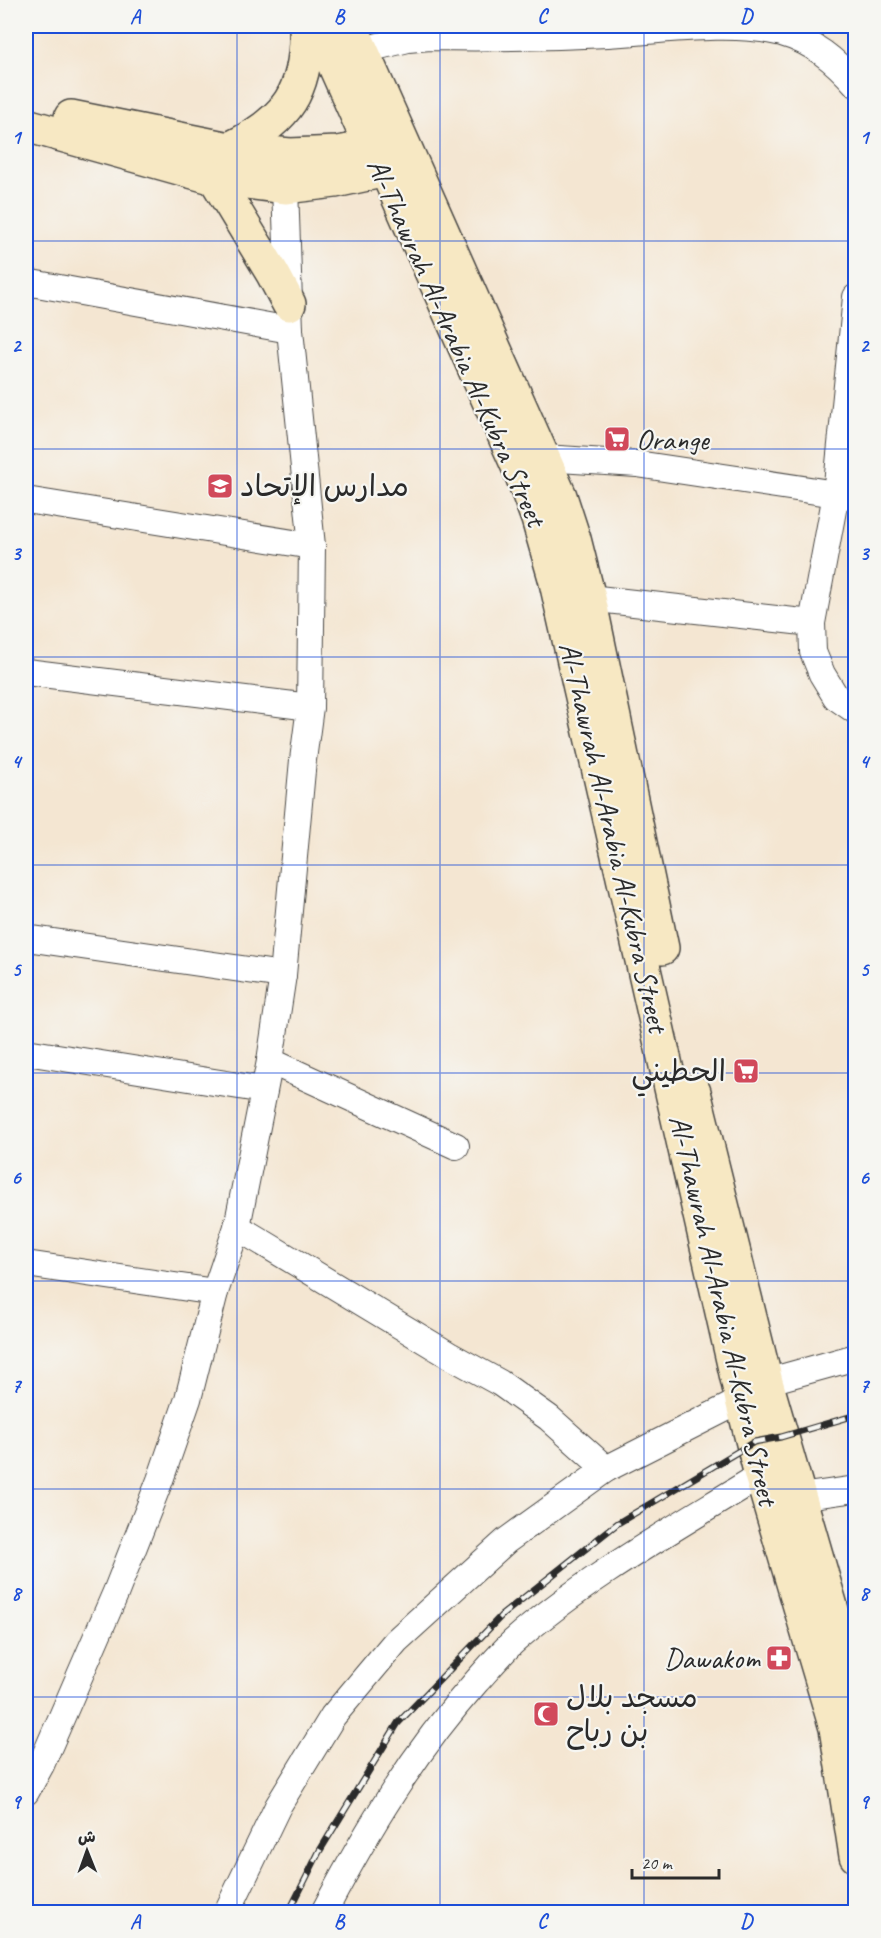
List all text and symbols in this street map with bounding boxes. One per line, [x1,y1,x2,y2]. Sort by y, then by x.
text: A [130,4,142,29]
text: B [334,4,346,29]
text: C [537,4,549,29]
text: D [740,4,754,29]
text: 1 [12,125,23,150]
text: 1 [860,125,871,150]
street label: Al-Thawrah Al-Arabia Al-Kubra Street [358,152,557,535]
text: 2 [12,333,23,358]
text: 2 [860,333,871,358]
place label: Orange [636,420,711,458]
supermarket icon: Orange [602,424,632,454]
place label: مدارس الإتحاد [240,467,409,505]
school or university icon: مدارس الإتحاد [205,471,235,501]
text: 3 [12,541,23,566]
text: 3 [860,541,871,566]
street label: Al-Thawrah Al-Arabia Al-Kubra Street [551,638,678,1039]
text: 4 [12,749,24,774]
text: 4 [860,749,872,774]
text: 5 [12,957,23,982]
text: 5 [860,957,871,982]
place label: الحطيني [631,1052,726,1097]
supermarket icon: الحطيني [731,1056,761,1086]
street label: Al-Thawrah Al-Arabia Al-Kubra Street [661,1111,788,1512]
text: 6 [11,1165,22,1190]
text: 6 [859,1165,870,1190]
text: 7 [12,1373,23,1398]
text: 7 [860,1373,871,1398]
text: 8 [12,1581,24,1606]
text: 8 [860,1581,872,1606]
place label: Dawakom [664,1639,761,1677]
pharmacy icon: Dawakom [764,1643,794,1673]
place label: مسجد بلال بن رباح [566,1678,698,1750]
mosque icon: مسجد بلال بن رباح [531,1699,561,1729]
text: 9 [12,1789,23,1814]
text: 9 [860,1789,871,1814]
north arrow [57,1821,117,1881]
text: ش [78,1827,96,1847]
scale bar [632,1842,719,1880]
text: 20 m [641,1852,674,1874]
text: A [130,1909,142,1934]
text: B [334,1909,346,1934]
text: C [537,1909,549,1934]
text: D [740,1909,754,1934]

